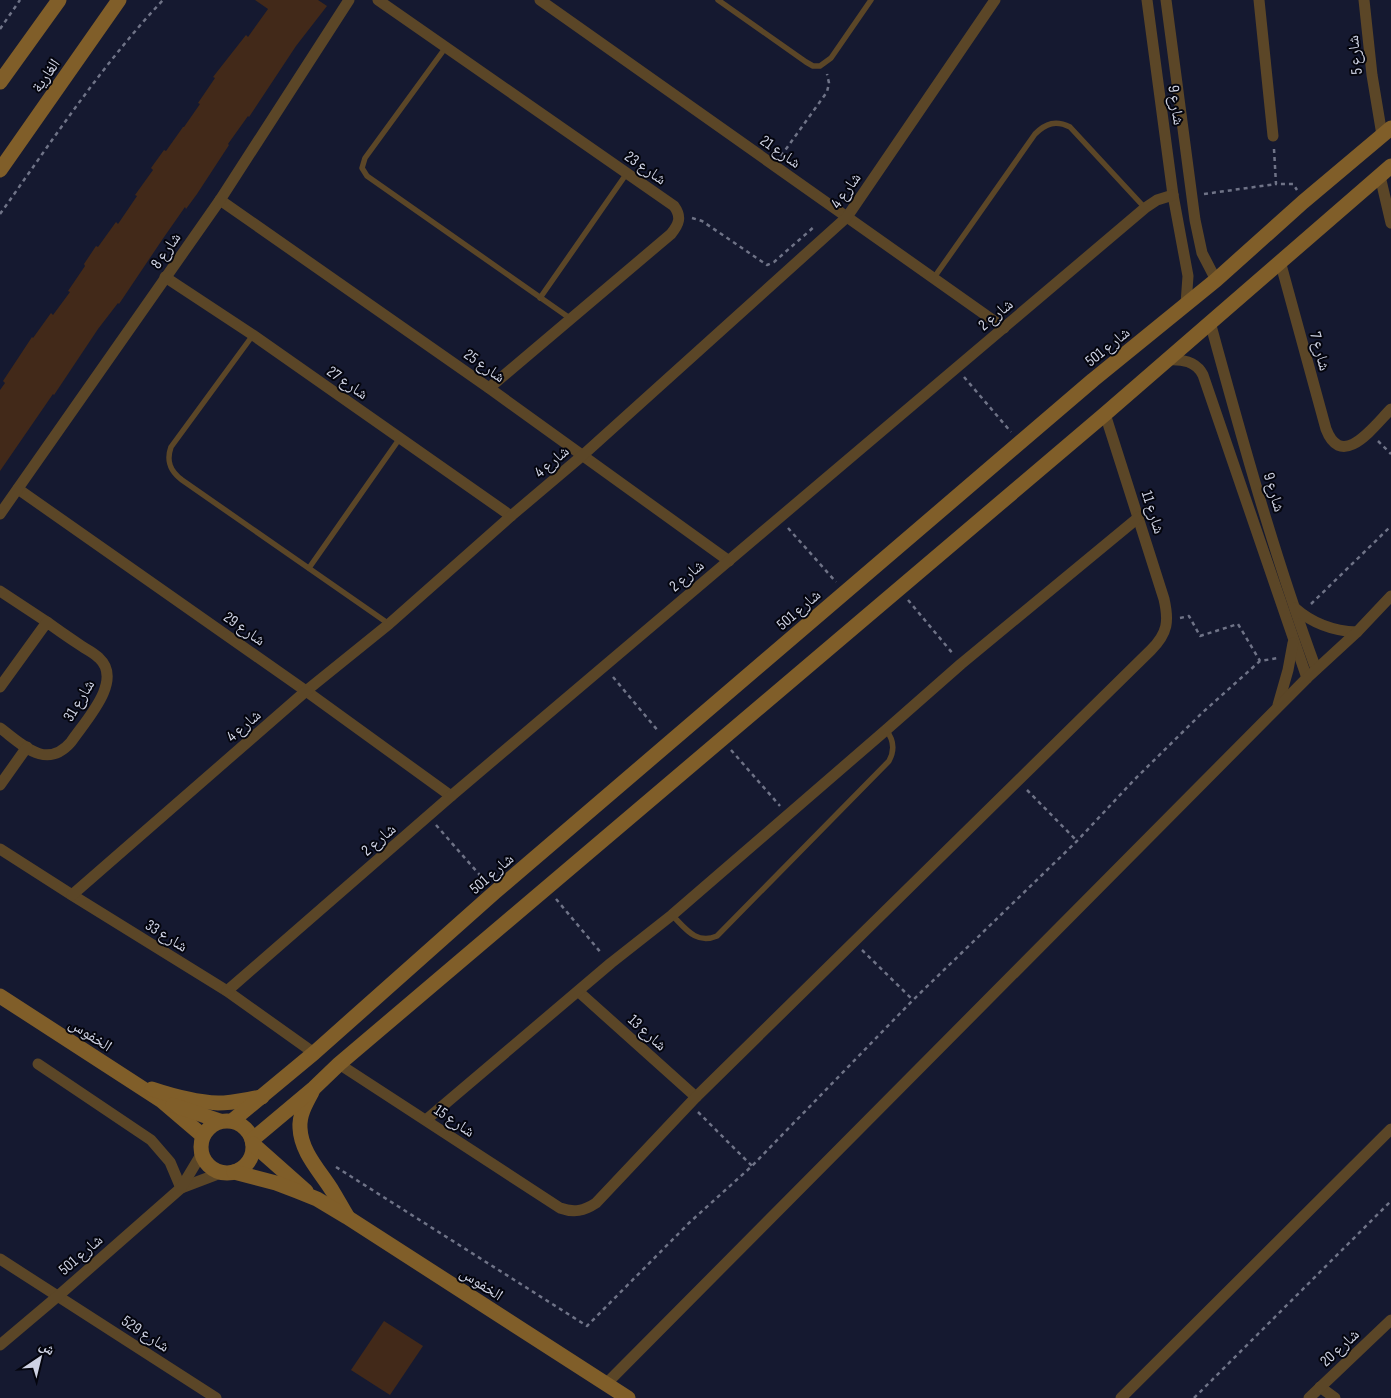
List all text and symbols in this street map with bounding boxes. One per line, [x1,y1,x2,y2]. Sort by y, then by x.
street label: شارع 5 [1344,34,1367,75]
street label: الغارية [28,55,65,96]
street label: شارع 9 [1163,84,1188,126]
street label: شارع 21 [756,131,804,173]
street label: شارع 23 [621,147,670,189]
street label: شارع 4 [827,169,866,213]
street label: شارع 8 [147,229,185,273]
street label: شارع 2 [975,295,1017,335]
street label: شارع 501 [1082,323,1134,371]
street label: شارع 7 [1305,330,1334,373]
street label: شارع 25 [460,345,508,387]
street label: شارع 27 [323,362,371,404]
street label: شارع 4 [531,442,573,482]
street label: شارع 9 [1259,471,1289,514]
street label: شارع 11 [1137,489,1168,536]
street label: شارع 2 [666,556,708,596]
street label: شارع 501 [773,586,825,634]
street label: شارع 29 [220,608,269,650]
street label: شارع 31 [59,676,99,725]
street label: شارع 4 [223,706,265,746]
street label: شارع 2 [358,820,400,860]
street label: شارع 501 [466,850,518,898]
street label: شارع 33 [141,916,191,957]
street label: شارع 13 [624,1011,670,1055]
street label: الخفوس [65,1014,115,1056]
street label: شارع 15 [430,1101,478,1142]
street label: شارع 501 [55,1231,107,1279]
street label: الخفوس [456,1263,506,1305]
street label: شارع 529 [118,1312,173,1357]
street label: شارع 20 [1316,1325,1364,1371]
north arrow [15,1333,65,1383]
text: ش [36,1337,58,1359]

